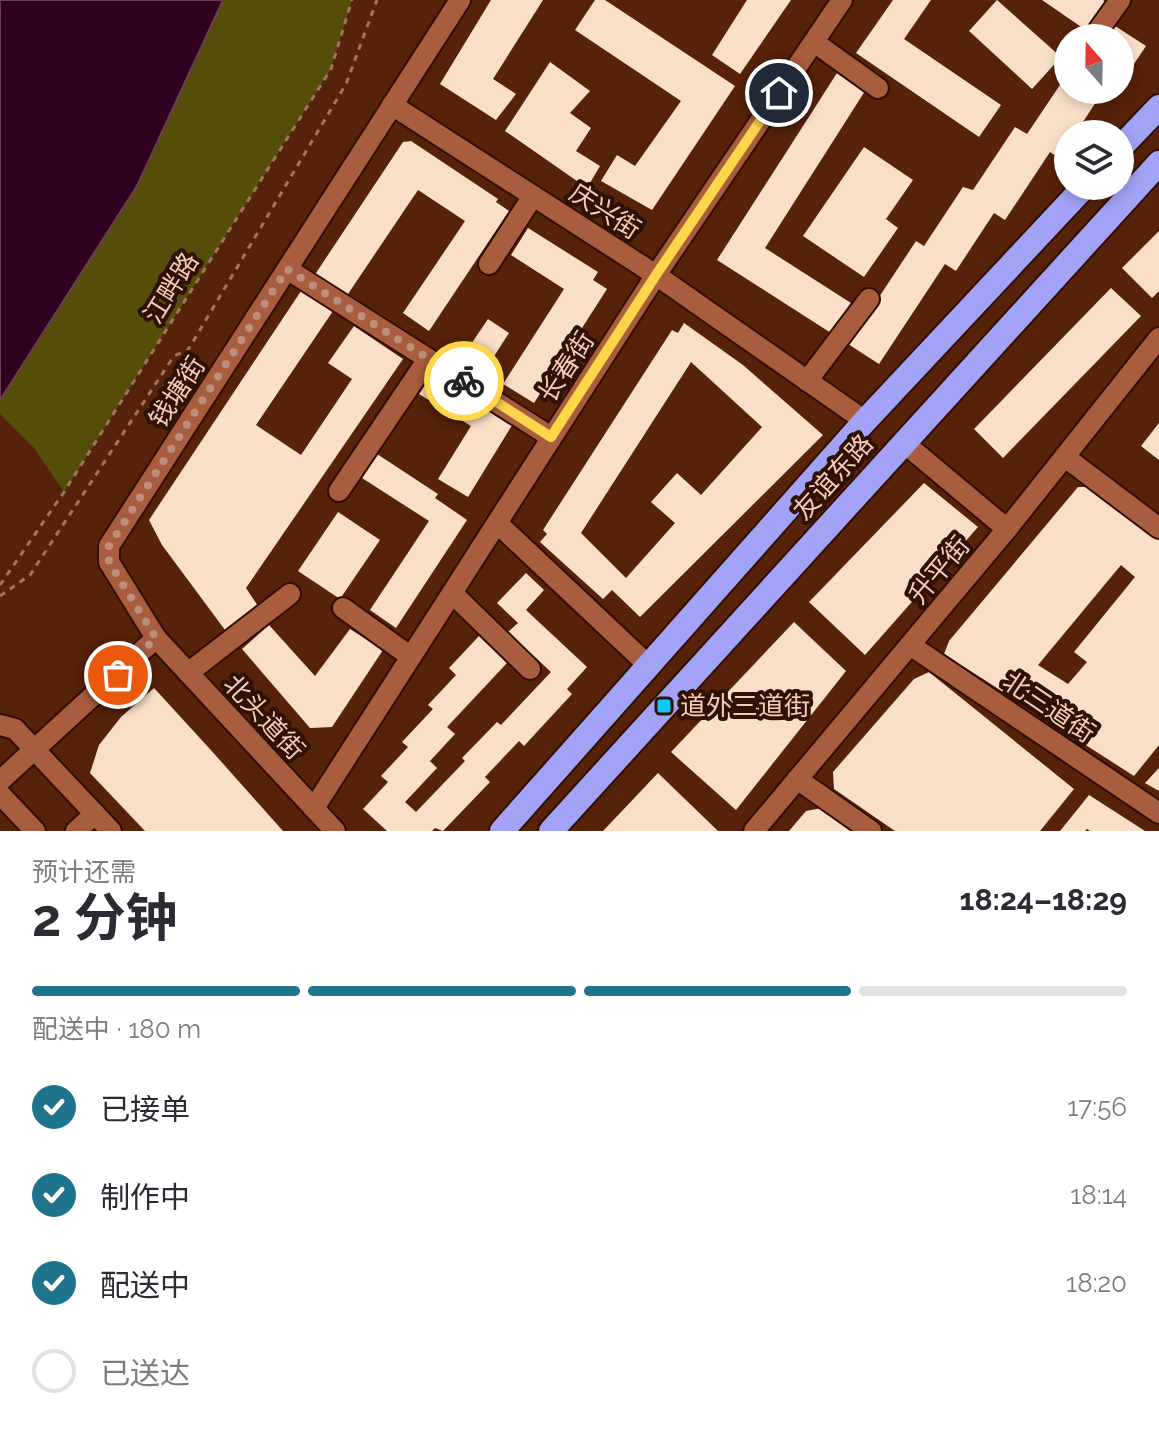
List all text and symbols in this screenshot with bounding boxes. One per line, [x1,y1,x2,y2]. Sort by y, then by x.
north arrow [1054,24,1134,104]
map controls [1054,24,1134,200]
pin [745,59,813,127]
icon: home [757,71,801,115]
button: layers [1054,120,1134,200]
street label: 庆兴街 [564,177,646,245]
street label: 江畔路 [138,247,204,329]
street label: 长春街 [532,326,600,408]
courier [424,341,504,421]
street label: 钱塘街 [143,351,211,433]
icon: bike [442,359,486,403]
street label: 友谊东路 [787,428,879,526]
street label: 升平街 [902,530,976,610]
pin [84,641,152,709]
icon: bag [96,653,140,697]
street label: 北三道街 [997,665,1101,749]
street label: 北头道街 [218,669,310,765]
place label: 道外三道街 [680,691,810,721]
marker: 道外三道街 [655,697,673,715]
text: 预计还需 [32,857,136,887]
text: 18:24–18:29 [960,882,1127,917]
text: 2 分钟 [32,887,178,948]
text: 配送中 · 180 m [32,1014,201,1044]
icon: check [32,1085,76,1129]
text: 已接单 [100,1092,190,1127]
text: 17:56 [1067,1092,1127,1122]
icon: check [32,1173,76,1217]
text: 制作中 [100,1180,190,1215]
text: 18:14 [1070,1180,1127,1210]
icon: check [32,1261,76,1305]
text: 配送中 [100,1268,190,1303]
text: 18:20 [1066,1268,1127,1298]
text: 已送达 [100,1356,190,1391]

